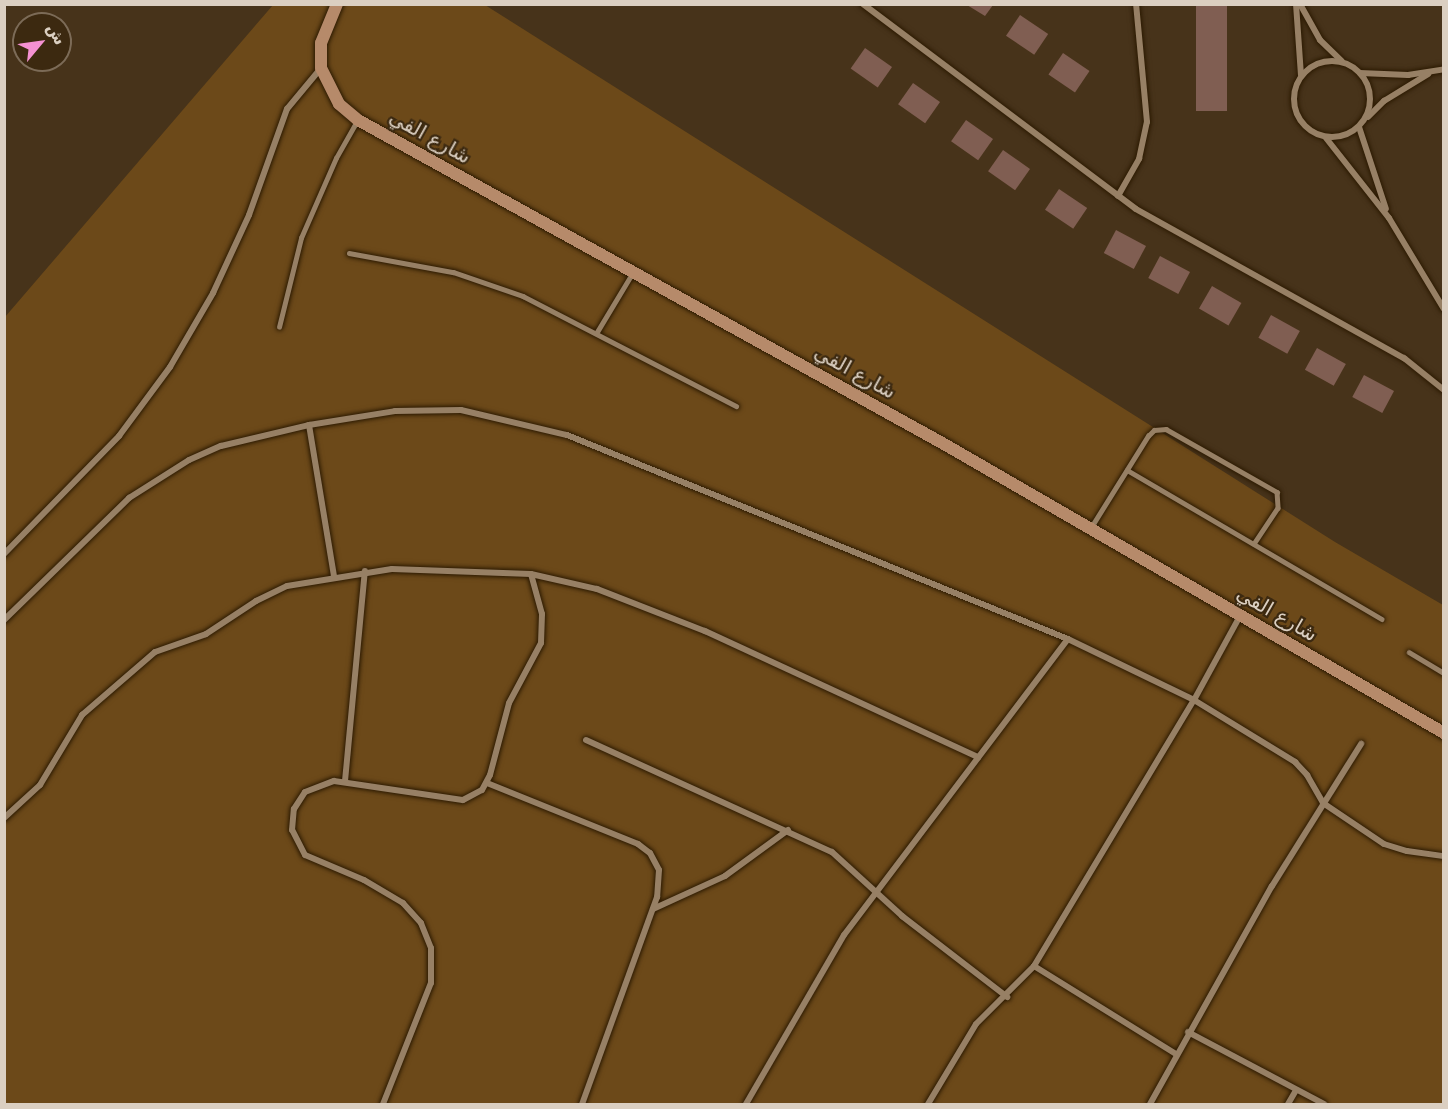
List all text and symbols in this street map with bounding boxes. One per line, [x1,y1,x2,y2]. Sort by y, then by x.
north arrow [12,12,72,72]
text: ش [43,20,70,48]
street label: شارع الفي [385,105,475,169]
street label: شارع الفي [810,340,900,404]
street label: شارع الفي [1232,581,1322,647]

